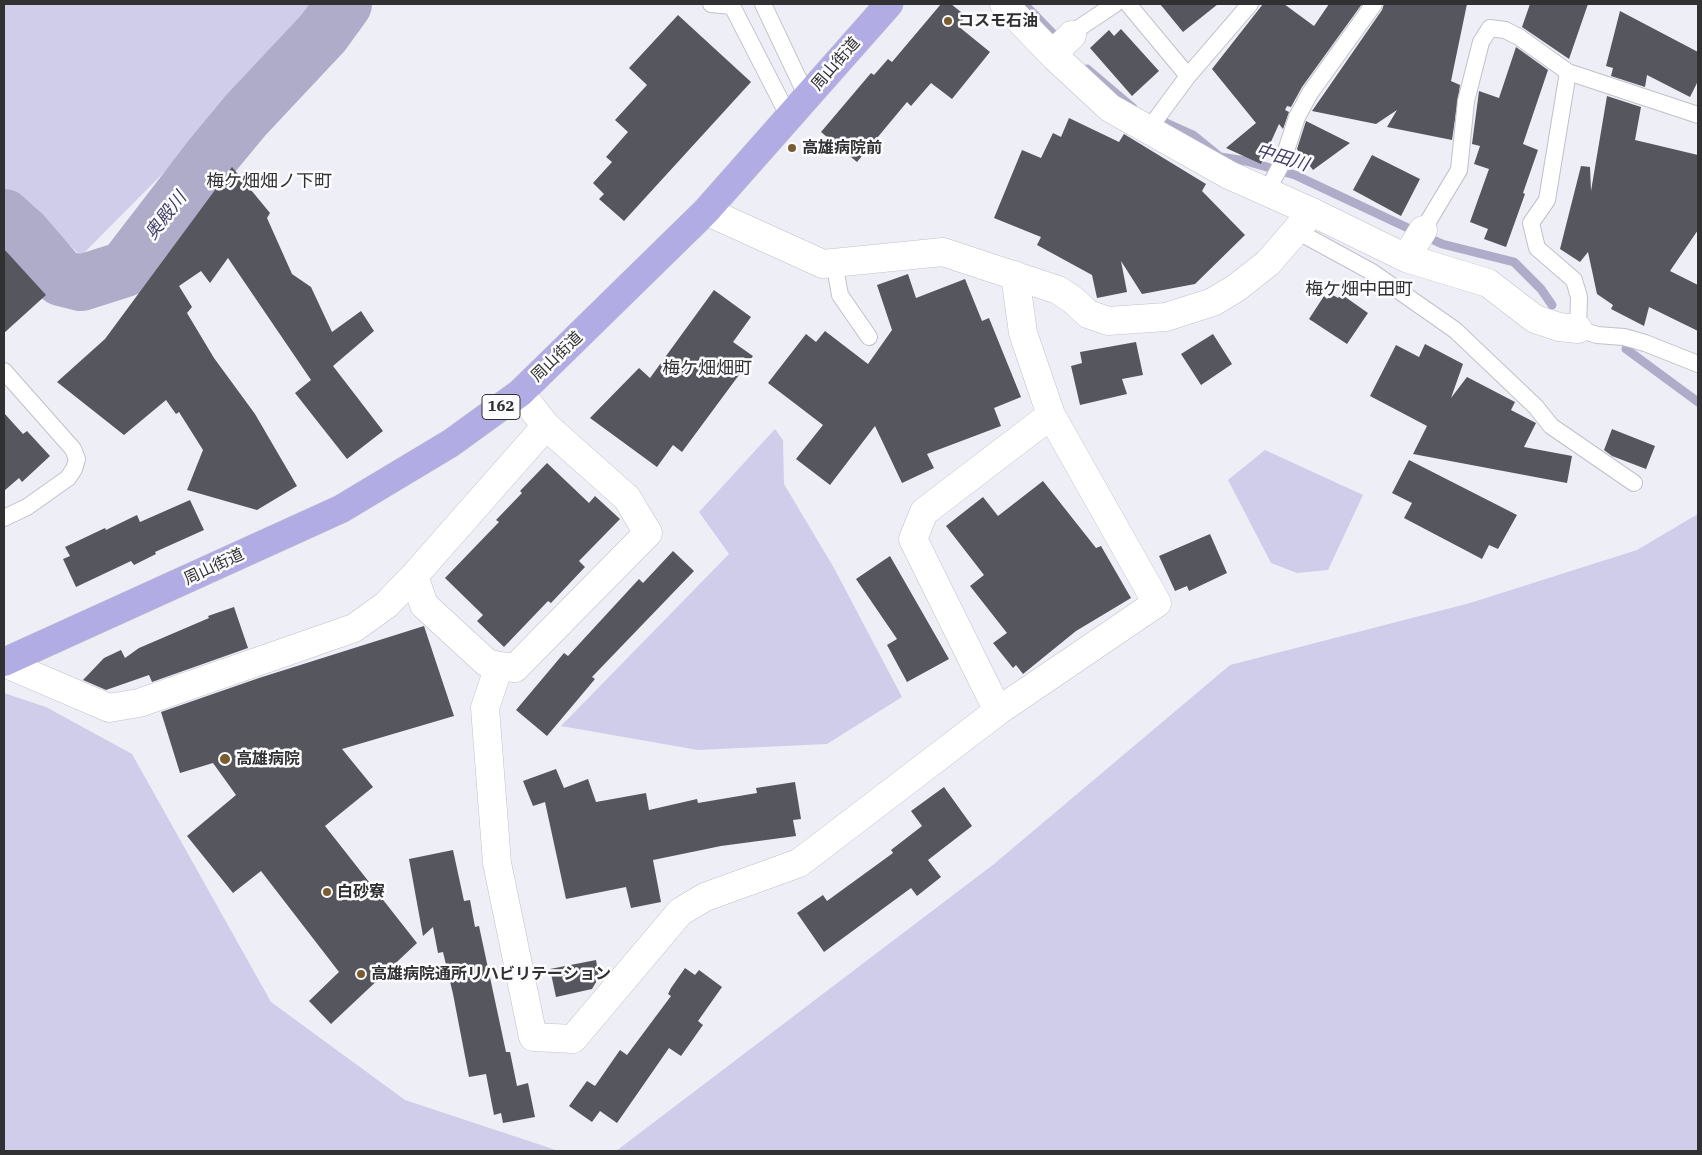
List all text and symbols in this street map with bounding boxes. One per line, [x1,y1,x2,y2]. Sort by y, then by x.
place label: コスモ石油 [958,11,1038,31]
marker: コスモ石油 [942,15,954,27]
street label: 周山街道 [808,34,864,94]
place label: 高雄病院前 [802,138,882,158]
water label: 中田川 [1253,140,1311,176]
marker: 高雄病院前 [786,142,798,154]
district label: 梅ケ畑畑ノ下町 [206,171,332,193]
water label: 奥殿川 [141,188,191,244]
district label: 梅ケ畑中田町 [1305,279,1413,301]
street label: 周山街道 [527,328,587,386]
district label: 梅ケ畑畑町 [662,358,752,380]
road number: 162 [482,394,520,420]
street label: 周山街道 [181,545,247,589]
place label: 高雄病院 [236,749,300,769]
marker: 高雄病院 [218,752,232,766]
place label: 白砂寮 [337,882,385,902]
marker: 白砂寮 [321,886,333,898]
place label: 高雄病院通所リハビリテーション [371,964,611,984]
marker: 高雄病院通所リハビリテーション [355,968,367,980]

